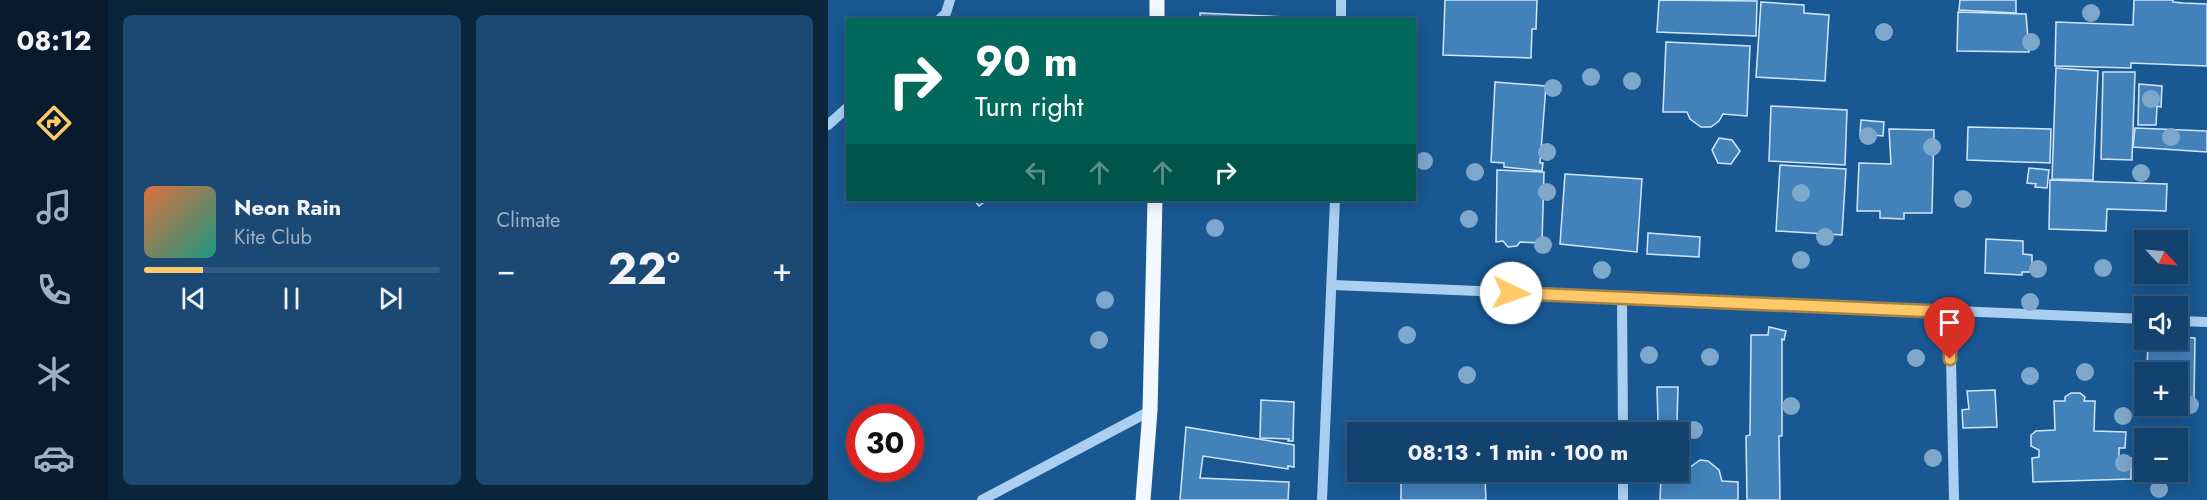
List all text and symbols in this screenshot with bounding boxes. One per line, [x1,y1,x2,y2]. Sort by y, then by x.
text: 08:12 [17,21,91,60]
text: 90 m [975,31,1078,92]
icon: right [876,42,954,120]
text: Turn right [975,87,1083,126]
icon: directions [33,102,75,144]
icon: left [1020,156,1053,189]
icon: ahead [1083,156,1116,189]
icon: ahead [1146,156,1179,189]
icon: right [1209,156,1242,189]
icon: music [33,186,75,228]
text: Neon Rain [234,191,341,223]
text: Climate [497,206,560,235]
text: Kite Club [234,223,312,252]
north arrow [2134,230,2188,284]
map controls [2134,230,2188,482]
text: 22° [608,236,680,301]
text: − [497,246,516,293]
text: + [772,246,792,293]
position arrow [1479,261,1543,325]
icon: phone [33,269,75,311]
icon: previous [177,282,210,315]
icon: pause [275,282,308,315]
icon: next [374,282,407,315]
button: sound [2134,296,2188,350]
pin [1924,297,1975,359]
icon: arrive [1933,306,1966,339]
icon: climate [33,353,75,395]
button: + [2134,362,2188,416]
speed limit sign: 30 [846,404,924,482]
button: − [2134,428,2188,482]
text: 08:13 · 1 min · 100 m [1408,436,1628,468]
icon: car [33,437,75,479]

